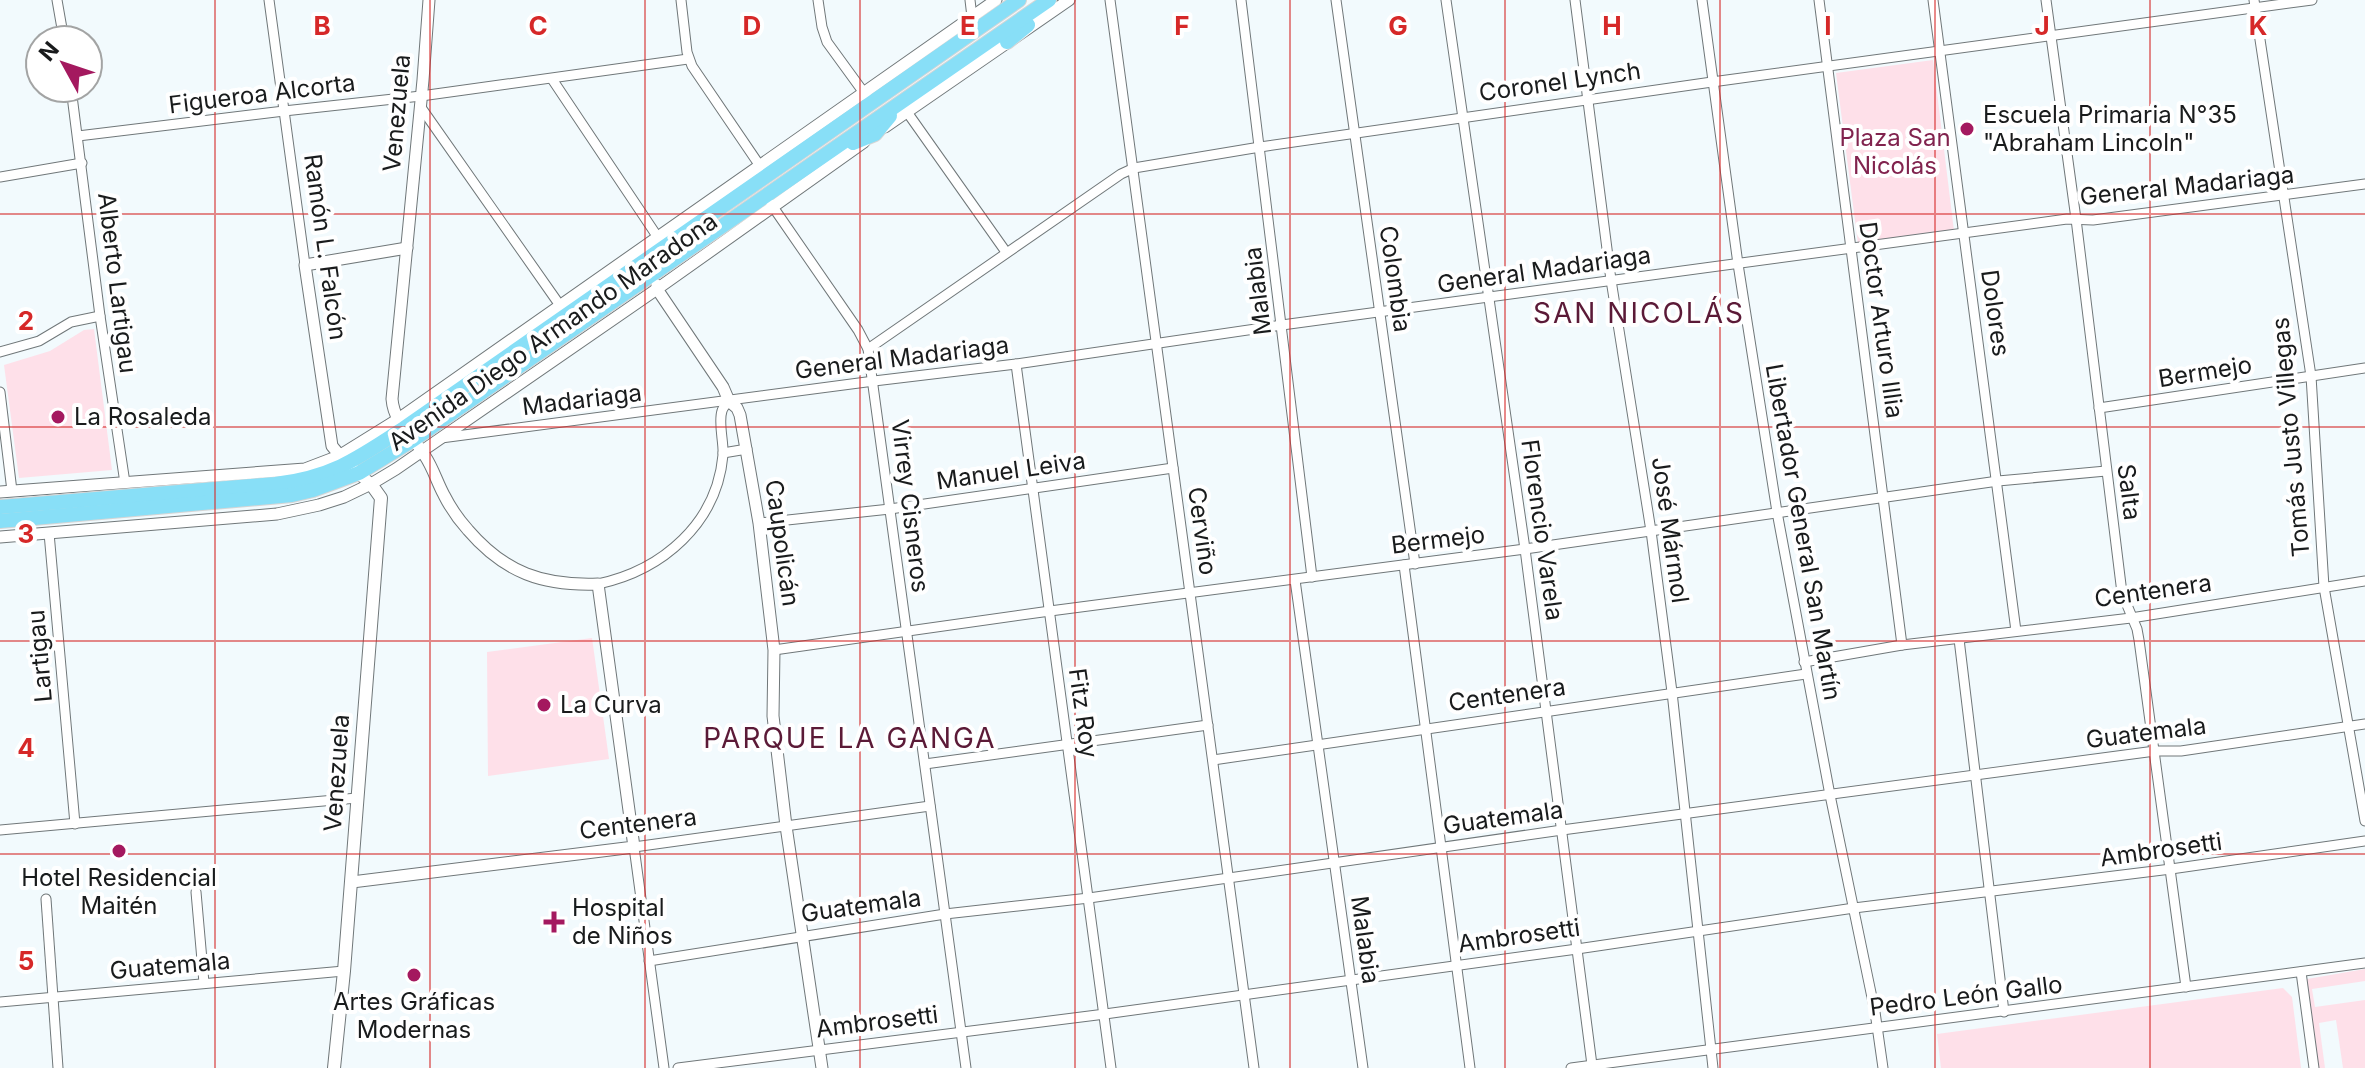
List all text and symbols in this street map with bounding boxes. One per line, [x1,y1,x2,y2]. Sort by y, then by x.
text: B [313,10,331,41]
text: C [528,10,548,41]
text: D [743,10,761,41]
text: E [960,10,976,41]
text: F [1174,10,1190,41]
text: G [1388,10,1408,41]
text: H [1602,10,1622,41]
text: I [1824,10,1832,41]
text: J [2034,10,2050,41]
text: K [2249,10,2268,41]
north arrow [24,24,104,104]
text: N [33,36,64,66]
street label: Venezuela [377,53,416,173]
street label: Coronel Lynch [1477,56,1643,107]
street label: Figueroa Alcorta [167,68,357,119]
place label: Escuela Primaria N°35 "Abraham Lincoln" [1983,100,2237,157]
marker: Escuela Primaria N°35 "Abraham Lincoln" [1958,120,1976,138]
park label: Plaza San Nicolás [1839,123,1951,180]
street label: Ramón L. Falcón [298,152,353,342]
street label: General Madariaga [2078,160,2296,211]
street label: Alberto Lartigau [92,191,143,375]
street label: Avenida Diego Armando Maradona [383,207,723,457]
street label: Doctor Arturo Illia [1853,220,1910,420]
street label: Colombia [1374,224,1417,334]
street label: General Madariaga [1435,240,1653,299]
street label: Malabia [1238,245,1277,337]
street label: Dolores [1975,268,2016,358]
district label: SAN NICOLÁS [1533,295,1745,330]
text: 2 [18,305,34,336]
street label: Tomás Justo Villegas [2266,316,2315,558]
street label: General Madariaga [793,330,1011,385]
street label: Bermejo [2156,350,2254,393]
street label: Libertador General San Martín [1760,361,1847,702]
street label: Madariaga [521,378,643,421]
place label: La Rosaleda [74,402,211,431]
marker: La Rosaleda [49,408,67,426]
street label: Virrey Cisneros [885,418,935,594]
street label: Florencio Varela [1515,438,1570,622]
street label: Manuel Leiva [934,446,1087,495]
street label: José Mármol [1646,455,1695,605]
street label: Salta [2112,462,2147,522]
street label: Caupolicán [759,478,806,608]
street label: Cerviño [1182,485,1223,577]
text: 3 [18,518,34,549]
street label: Bermejo [1389,519,1487,560]
street label: Centenera [2092,568,2213,613]
street label: Lartigau [21,609,58,703]
street label: Fitz Roy [1063,666,1104,760]
street label: Centenera [1446,672,1567,717]
place label: La Curva [560,690,662,719]
marker: La Curva [535,696,553,714]
street label: Guatemala [2084,711,2208,754]
street label: Venezuela [318,713,355,833]
district label: PARQUE LA GANGA [703,721,997,755]
text: 4 [17,732,35,763]
street label: Guatemala [1441,795,1565,840]
street label: Centenera [578,802,698,845]
street label: Ambrosetti [2098,827,2224,872]
marker: Hotel Residencial Maitén [110,842,128,860]
place label: Hotel Residencial Maitén [21,863,217,920]
street label: Guatemala [799,883,923,928]
place label: Hospital de Niños [572,893,673,950]
street label: Malabia [1345,894,1386,986]
marker: Hospital de Niños [543,911,565,933]
street label: Ambrosetti [1456,913,1582,958]
text: 5 [18,945,34,976]
street label: Guatemala [108,946,231,985]
marker: Artes Gráficas Modernas [405,966,423,984]
street label: Pedro León Gallo [1868,969,2064,1022]
place label: Artes Gráficas Modernas [333,987,495,1044]
street label: Ambrosetti [814,1000,940,1043]

